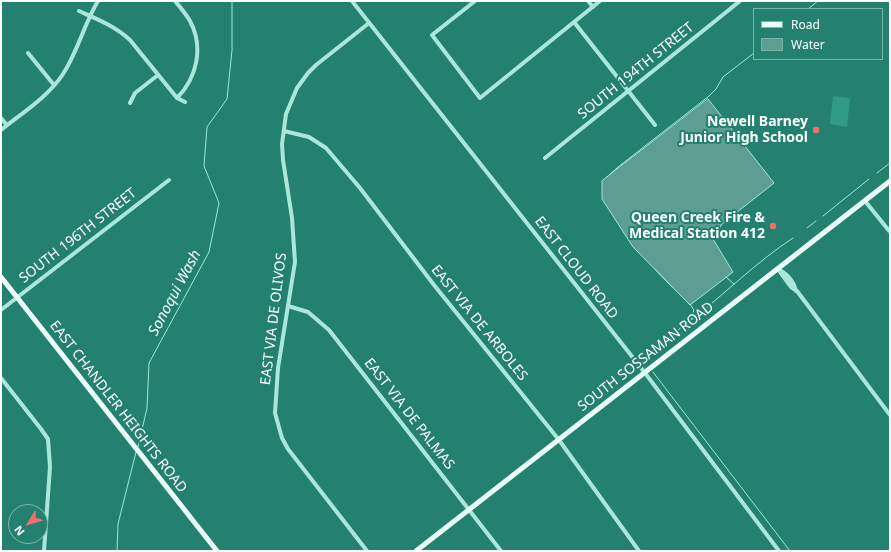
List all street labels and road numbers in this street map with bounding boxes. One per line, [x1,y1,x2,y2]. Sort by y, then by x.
street label: SOUTH 194TH STREET [575,19,697,123]
street label: SOUTH 196TH STREET [16,185,140,287]
street label: EAST CLOUD ROAD [531,213,621,323]
street label: EAST VIA DE OLIVOS [258,252,290,386]
street label: EAST VIA DE ARBOLES [427,262,531,384]
street label: SOUTH SOSSAMAN ROAD [575,299,717,415]
street label: EAST CHANDLER HEIGHTS ROAD [46,318,190,496]
street label: EAST VIA DE PALMAS [360,355,458,473]

